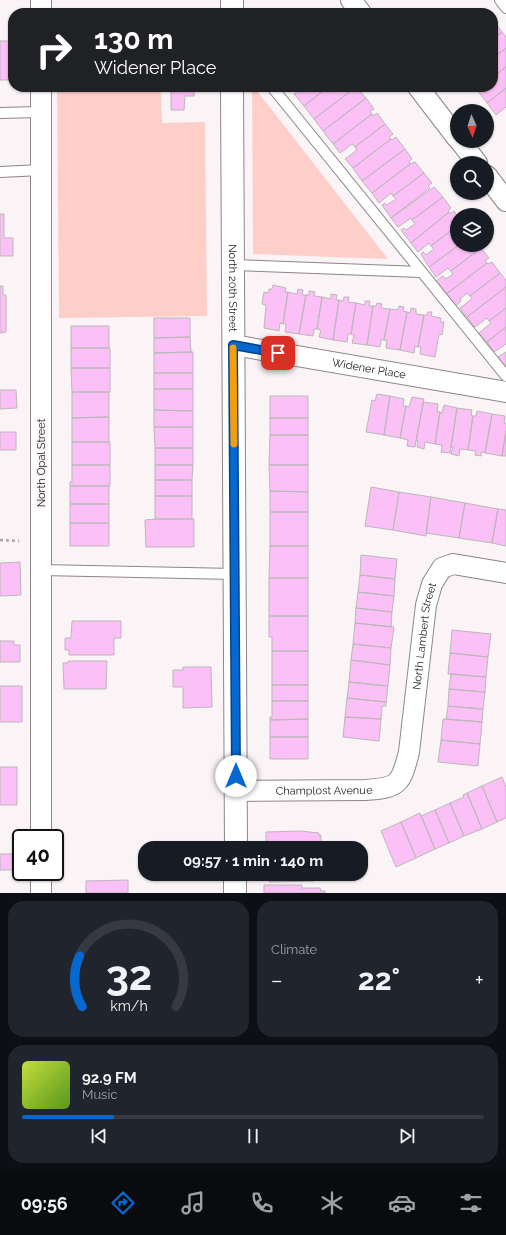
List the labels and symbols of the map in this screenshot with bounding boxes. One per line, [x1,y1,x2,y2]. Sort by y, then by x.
north arrow [450,104,494,148]
street label: North 20th Street [226,244,240,332]
pin [261,336,295,370]
street label: Widener Place [331,356,408,381]
street label: North Opal Street [35,418,48,507]
street label: North Lambert Street [410,581,439,691]
position arrow [215,755,257,797]
street label: Champlost Avenue [276,783,374,797]
speed limit sign: 40 [12,829,64,881]

